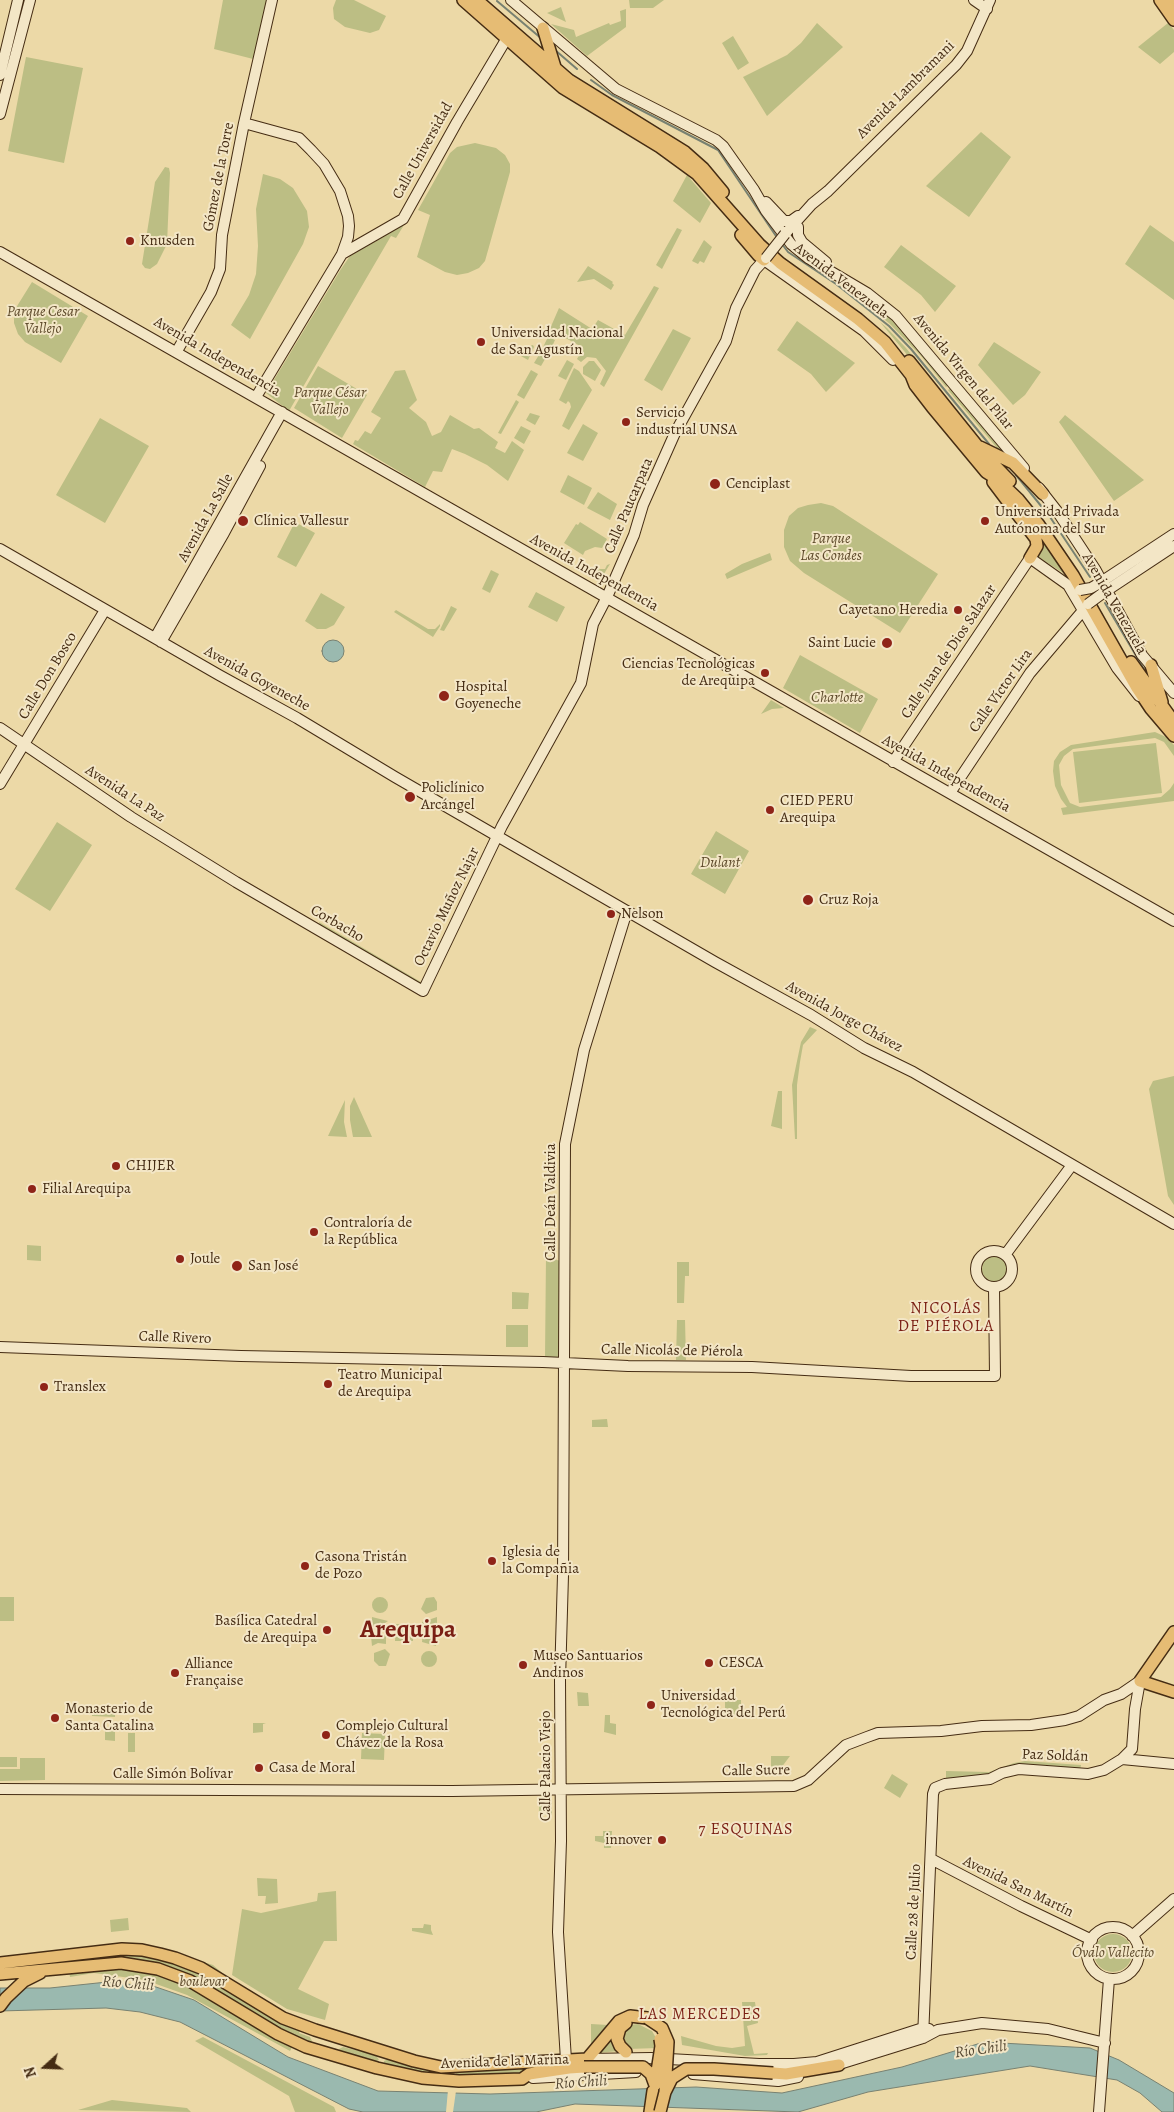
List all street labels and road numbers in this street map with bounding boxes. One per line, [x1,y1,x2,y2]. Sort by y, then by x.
street label: Avenida Lambramani [853,37,959,143]
street label: Calle Universidad [389,99,457,203]
street label: Gómez de la Torre [200,121,238,233]
street label: Avenida Venezuela [790,239,892,323]
street label: Avenida Virgen del Pilar [909,310,1017,434]
street label: Avenida Independencia [150,313,284,401]
street label: Calle Paucarpata [601,455,657,557]
street label: Avenida La Salle [174,471,238,565]
street label: Avenida Independencia [527,530,661,616]
street label: Avenida Venezuela [1078,550,1150,658]
street label: Calle Juan de Dios Salazar [897,581,1001,723]
street label: Calle Don Bosco [15,629,81,723]
street label: Avenida Goyeneche [201,642,313,716]
street label: Calle Víctor Lira [965,646,1037,736]
street label: Avenida Independencia [879,731,1013,817]
street label: Avenida La Paz [82,762,168,826]
street label: Octavio Muñoz Najar [410,845,484,969]
street label: Corbacho [307,902,367,946]
street label: Avenida Jorge Chávez [782,977,906,1057]
street label: Calle Deán Valdivia [542,1143,560,1261]
street label: Calle Rivero [138,1328,212,1348]
street label: Calle Nicolás de Piérola [601,1341,743,1361]
street label: Calle Palacio Viejo [537,1711,555,1821]
street label: Paz Soldán [1021,1746,1089,1766]
street label: Calle Sucre [722,1761,790,1781]
street label: Calle Simón Bolívar [113,1765,233,1783]
street label: Avenida San Martín [960,1852,1076,1922]
street label: Calle 28 de Julio [902,1863,926,1961]
street label: Avenida de la Marina [441,2051,569,2073]

